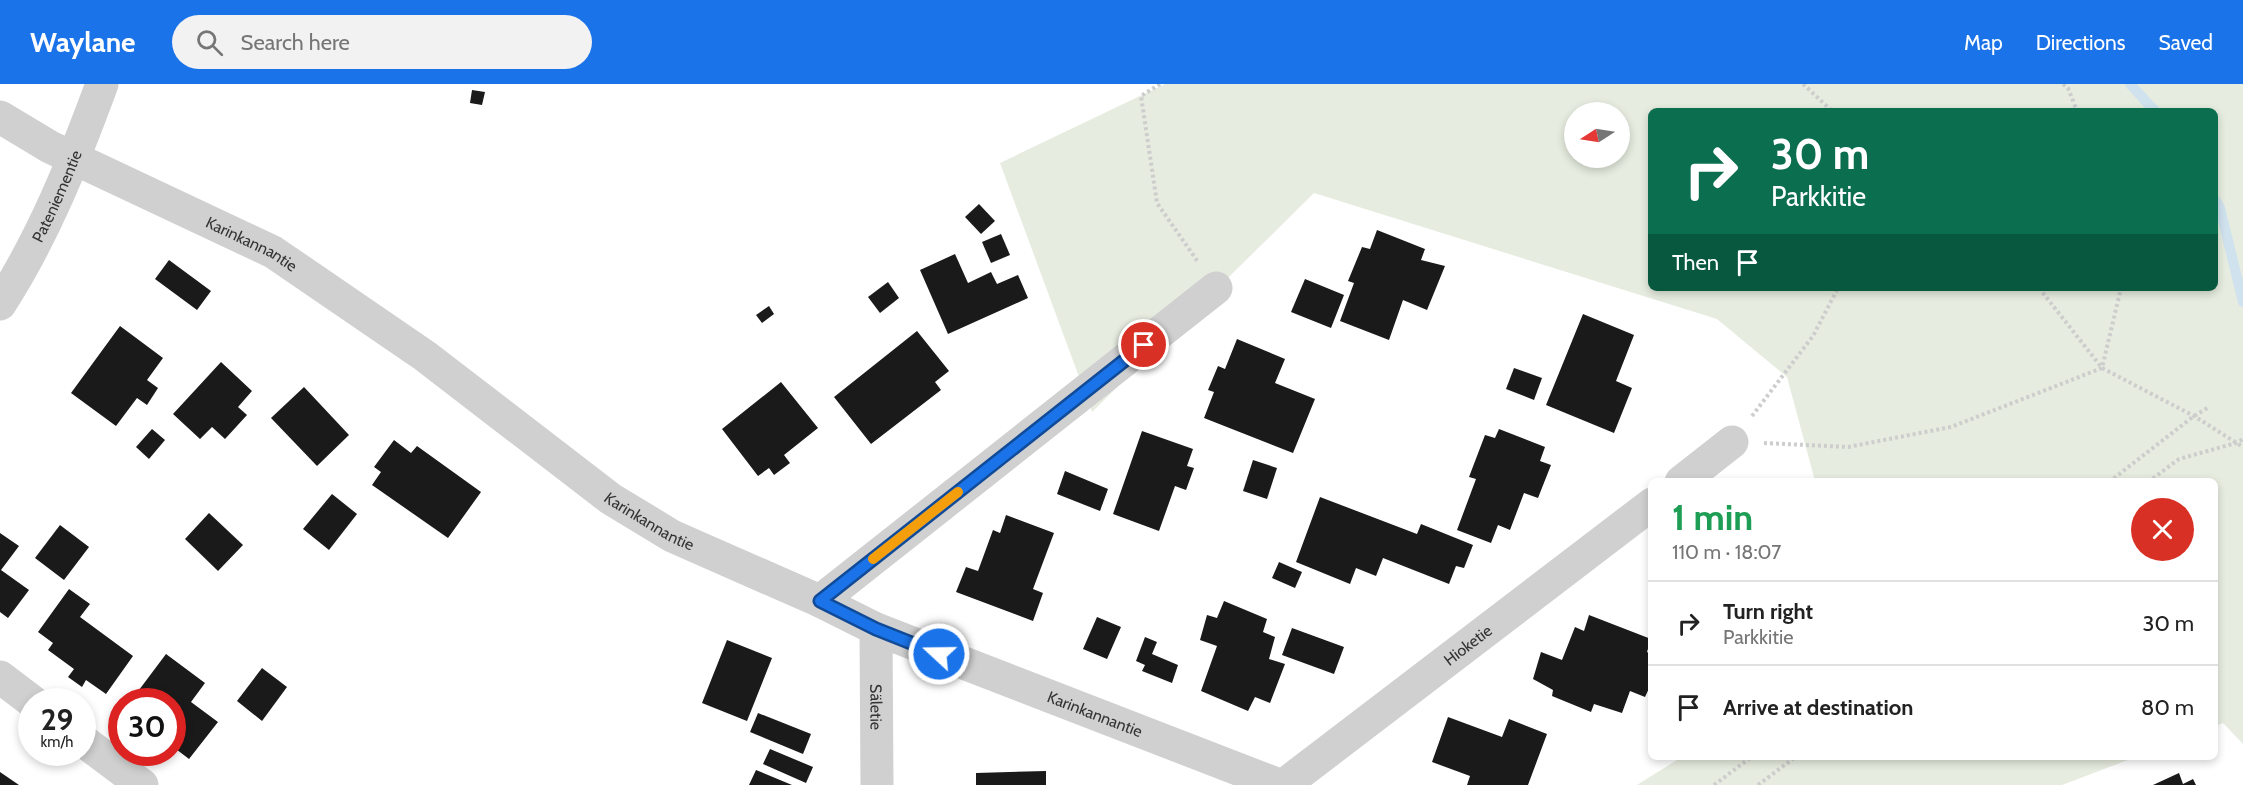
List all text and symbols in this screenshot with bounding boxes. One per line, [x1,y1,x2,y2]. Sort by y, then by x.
search box [172,15,592,69]
text: Waylane [30,25,136,59]
icon: search [193,26,226,59]
text: Search here [241,29,350,56]
text: Map [1964,30,2003,55]
text: Directions [2036,30,2125,55]
text: Saved [2158,30,2213,55]
north arrow [1564,102,1630,168]
map controls [1564,102,1630,168]
text: 30 m [1771,128,1869,180]
icon: right [1672,132,1750,210]
street label: Pateniementie [28,147,85,245]
text: Parkkitie [1771,180,1866,213]
street label: Karinkannantie [203,212,301,275]
icon: arrive [1731,246,1764,279]
text: Then [1672,249,1719,276]
pin [1118,319,1169,370]
icon: arrive [1127,328,1160,361]
street label: Karinkannantie [601,488,697,554]
text: 1 min [1672,495,1753,539]
button: close [2131,498,2194,561]
text: 110 m · 18:07 [1672,540,1781,564]
text: Turn right [1723,598,1813,625]
icon: right [1672,607,1705,640]
text: 30 m [2142,610,2194,637]
street label: Hioketie [1440,620,1495,669]
position arrow [907,622,971,686]
text: Parkkitie [1723,625,1793,649]
street label: Säletie [867,684,886,730]
street label: Karinkannantie [1045,687,1145,741]
speed limit sign: 30 [108,688,186,766]
icon: arrive [1672,691,1705,724]
text: Arrive at destination [1723,694,1913,721]
text: 80 m [2141,694,2194,721]
text: 29 [41,701,73,738]
text: km/h [41,733,73,751]

